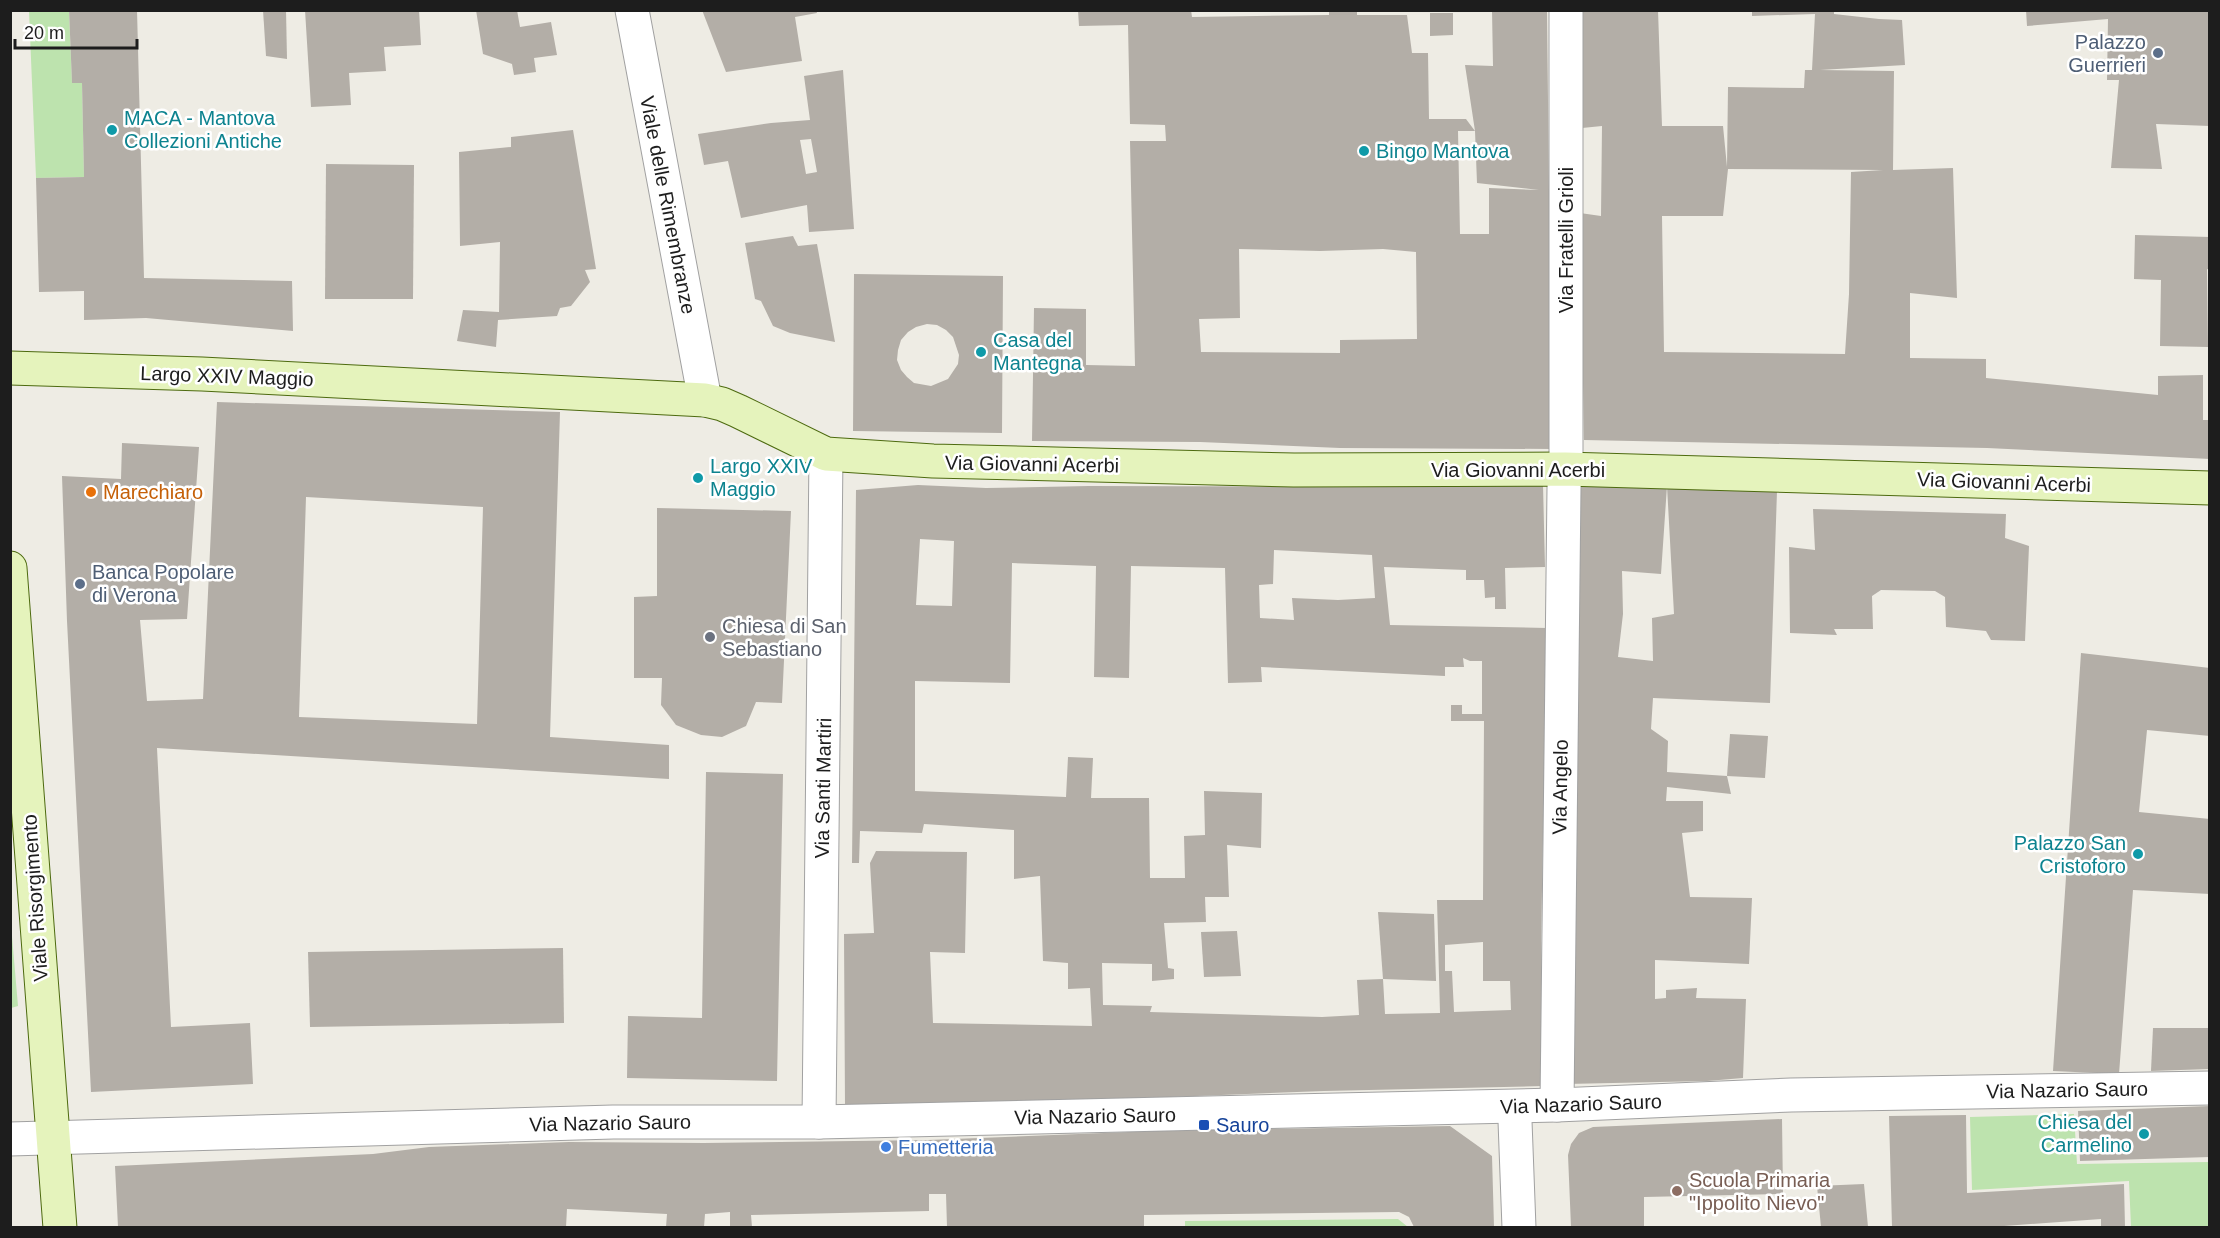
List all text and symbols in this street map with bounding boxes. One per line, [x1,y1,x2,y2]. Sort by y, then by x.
scale bar [15,12,136,50]
text: 20 m [24,23,64,43]
place label: Palazzo Guerrieri [2068,31,2146,76]
marker: Palazzo Guerrieri [2151,46,2165,60]
street label: Viale delle Rimembranze [636,94,700,316]
place label: MACA - Mantova Collezioni Antiche [124,107,282,152]
marker: MACA - Mantova Collezioni Antiche [105,123,119,137]
place label: Bingo Mantova [1376,140,1510,162]
marker: Bingo Mantova [1357,144,1371,158]
street label: Via Fratelli Grioli [1555,167,1577,313]
place label: Casa del Mantegna [993,329,1083,374]
marker: Casa del Mantegna [974,345,988,359]
street label: Largo XXIV Maggio [140,362,314,390]
street label: Via Giovanni Acerbi [945,451,1119,477]
place label: Largo XXIV Maggio [710,455,813,500]
street label: Via Giovanni Acerbi [1431,459,1605,481]
street label: Via Giovanni Acerbi [1917,468,2091,496]
marker: Largo XXIV Maggio [691,471,705,485]
place label: Marechiaro [103,481,203,503]
marker: Marechiaro [84,485,98,499]
place label: Banca Popolare di Verona [92,561,234,606]
marker: Banca Popolare di Verona [73,577,87,591]
place label: Chiesa di San Sebastiano [722,615,847,660]
marker: Chiesa di San Sebastiano [703,630,717,644]
street label: Via Santi Martiri [811,717,835,859]
street label: Via Angelo [1548,739,1572,835]
street label: Viale Risorgimento [18,814,52,982]
place label: Palazzo San Cristoforo [2014,832,2126,877]
marker: Palazzo San Cristoforo [2131,847,2145,861]
street label: Via Nazario Sauro [1986,1078,2148,1102]
street label: Via Nazario Sauro [1500,1090,1662,1118]
street label: Via Nazario Sauro [1014,1104,1176,1128]
street label: Via Nazario Sauro [529,1111,691,1135]
place label: Chiesa del Carmelino [2037,1111,2132,1156]
place label: Sauro [1216,1114,1269,1136]
marker: Sauro [1197,1118,1211,1132]
marker: Chiesa del Carmelino [2137,1127,2151,1141]
place label: Fumetteria [898,1136,994,1158]
marker: Fumetteria [879,1140,893,1154]
place label: Scuola Primaria "Ippolito Nievo" [1689,1169,1831,1214]
marker: Scuola Primaria "Ippolito Nievo" [1670,1184,1684,1198]

